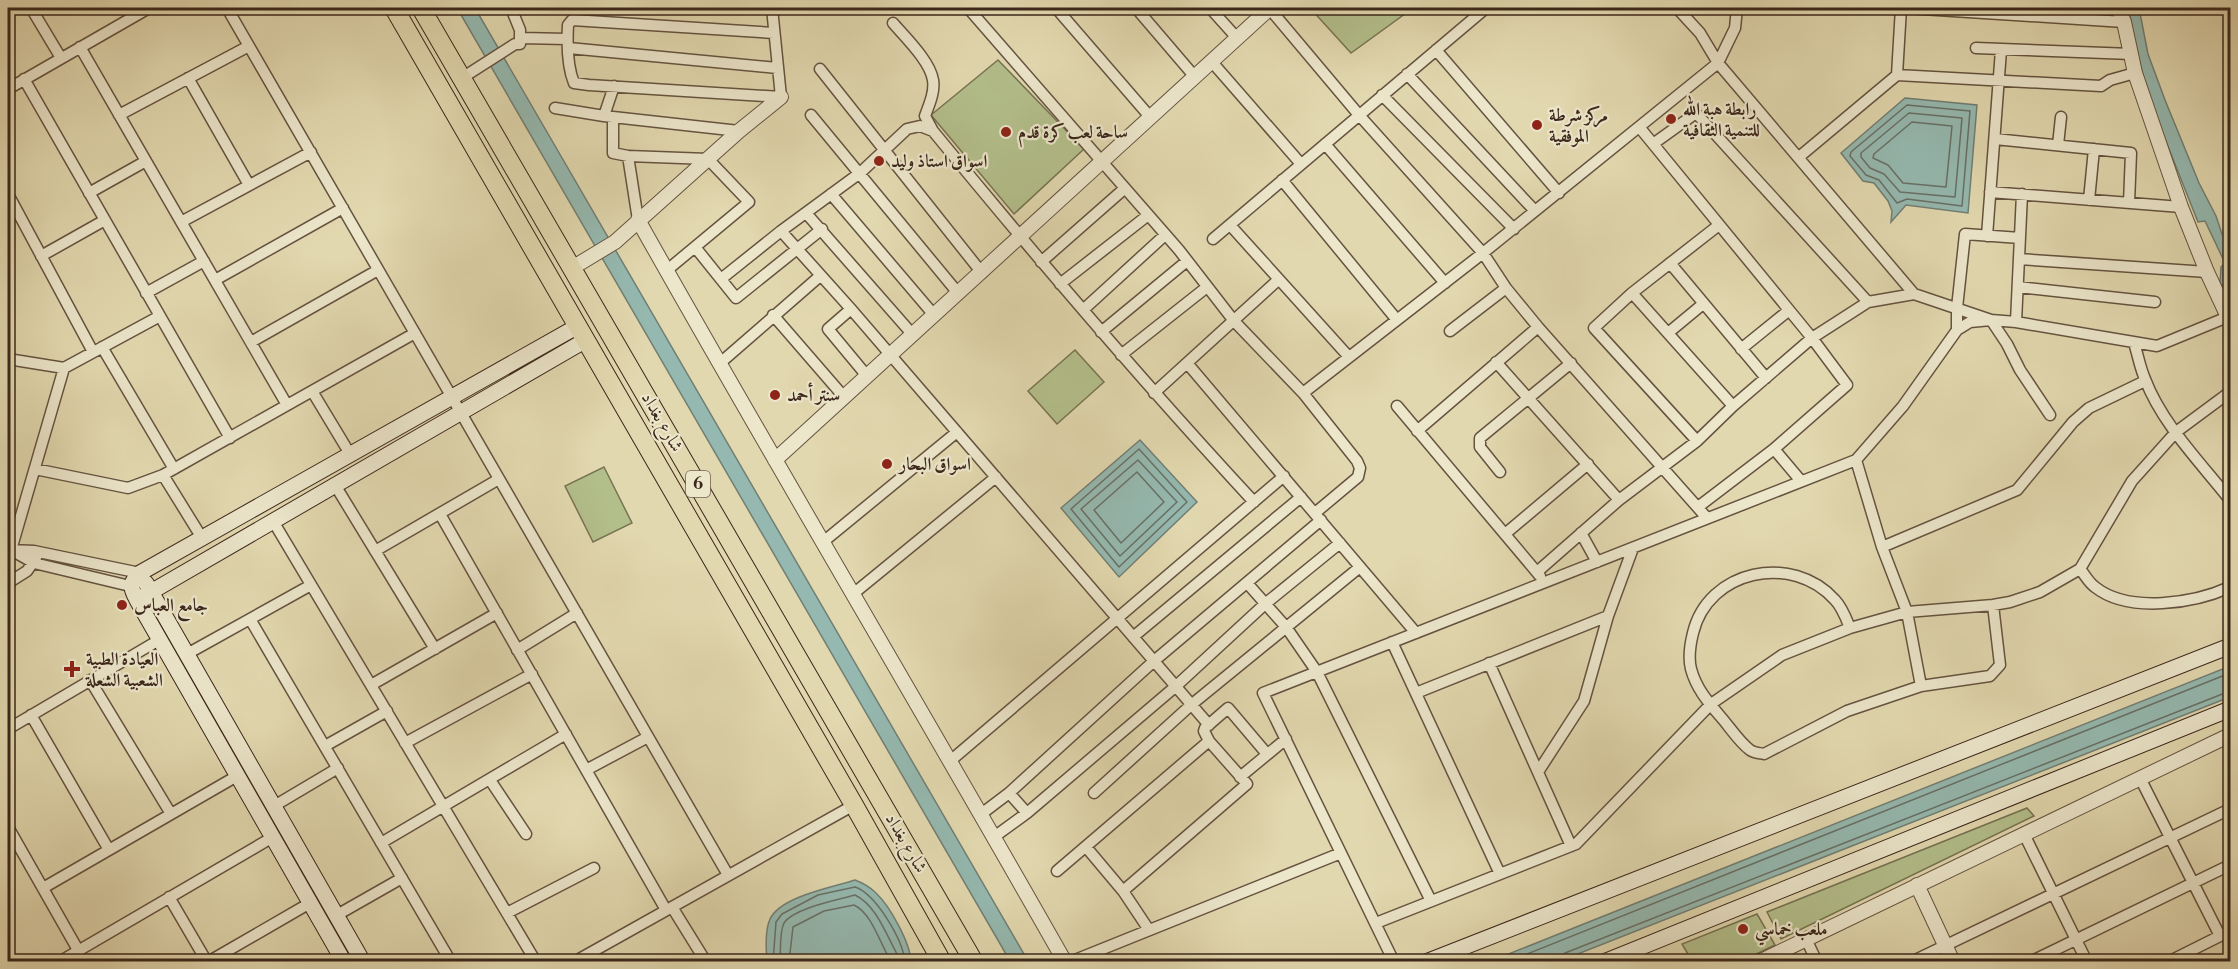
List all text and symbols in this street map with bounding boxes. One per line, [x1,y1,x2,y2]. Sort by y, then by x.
place label: رابطة هبة الله للتنمية الثقافية [1683,94,1760,142]
place label: مركز شرطة الموفقية [1549,104,1608,148]
marker: رابطة هبة الله للتنمية الثقافية [1664,112,1678,126]
marker: مركز شرطة الموفقية [1530,118,1544,132]
place label: ساحة لعب كرة قدم [1018,121,1128,148]
marker: ساحة لعب كرة قدم [999,125,1013,139]
place label: اسواق استاذ وليد [891,150,987,173]
marker: اسواق استاذ وليد [872,154,886,168]
place label: سنتر أحمد [787,382,840,407]
street label: شارع بغداد [633,388,688,458]
marker: سنتر أحمد [768,388,782,402]
place label: اسواق البحار [897,453,971,476]
marker: اسواق البحار [880,457,894,471]
road number: 6 [686,471,710,497]
place label: جامع العباس [134,594,208,622]
marker: جامع العباس [115,598,129,612]
place label: العيادة الطبية الشعبية الشعلة [85,648,163,692]
marker: العيادة الطبية الشعبية الشعلة [63,660,81,678]
street label: شارع بغداد [877,809,932,879]
place label: ملعب خماسي [1755,918,1828,946]
marker: ملعب خماسي [1736,922,1750,936]

